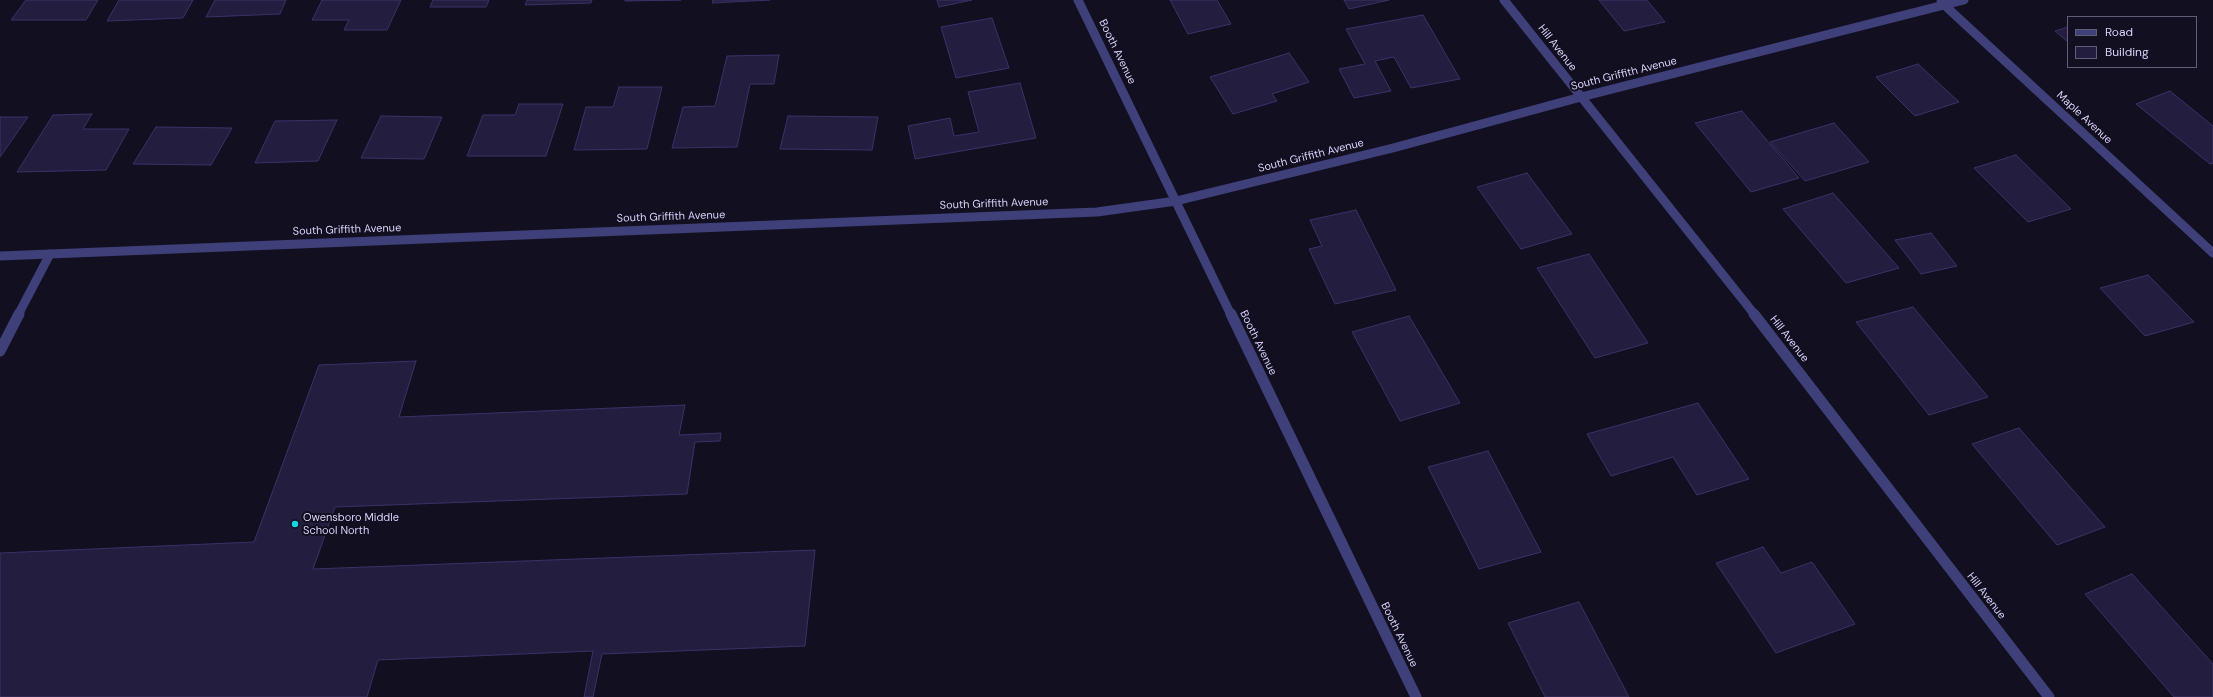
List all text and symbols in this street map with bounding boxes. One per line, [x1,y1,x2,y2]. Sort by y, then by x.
legend [2067,16,2197,68]
street label: Booth Avenue [1096,17,1138,87]
street label: Hill Avenue [1535,22,1579,74]
text: Road [2105,24,2133,40]
text: Building [2105,44,2149,60]
street label: South Griffith Avenue [1570,54,1678,94]
street label: Maple Avenue [2053,89,2115,147]
street label: South Griffith Avenue [1257,136,1365,176]
street label: South Griffith Avenue [939,196,1049,212]
street label: South Griffith Avenue [616,209,726,225]
street label: South Griffith Avenue [292,222,402,238]
street label: Booth Avenue [1237,308,1279,378]
street label: Hill Avenue [1767,313,1811,365]
place label: Owensboro Middle School North [303,511,399,537]
marker: Owensboro Middle School North [290,519,300,529]
street label: Hill Avenue [1964,570,2008,622]
street label: Booth Avenue [1378,600,1420,670]

